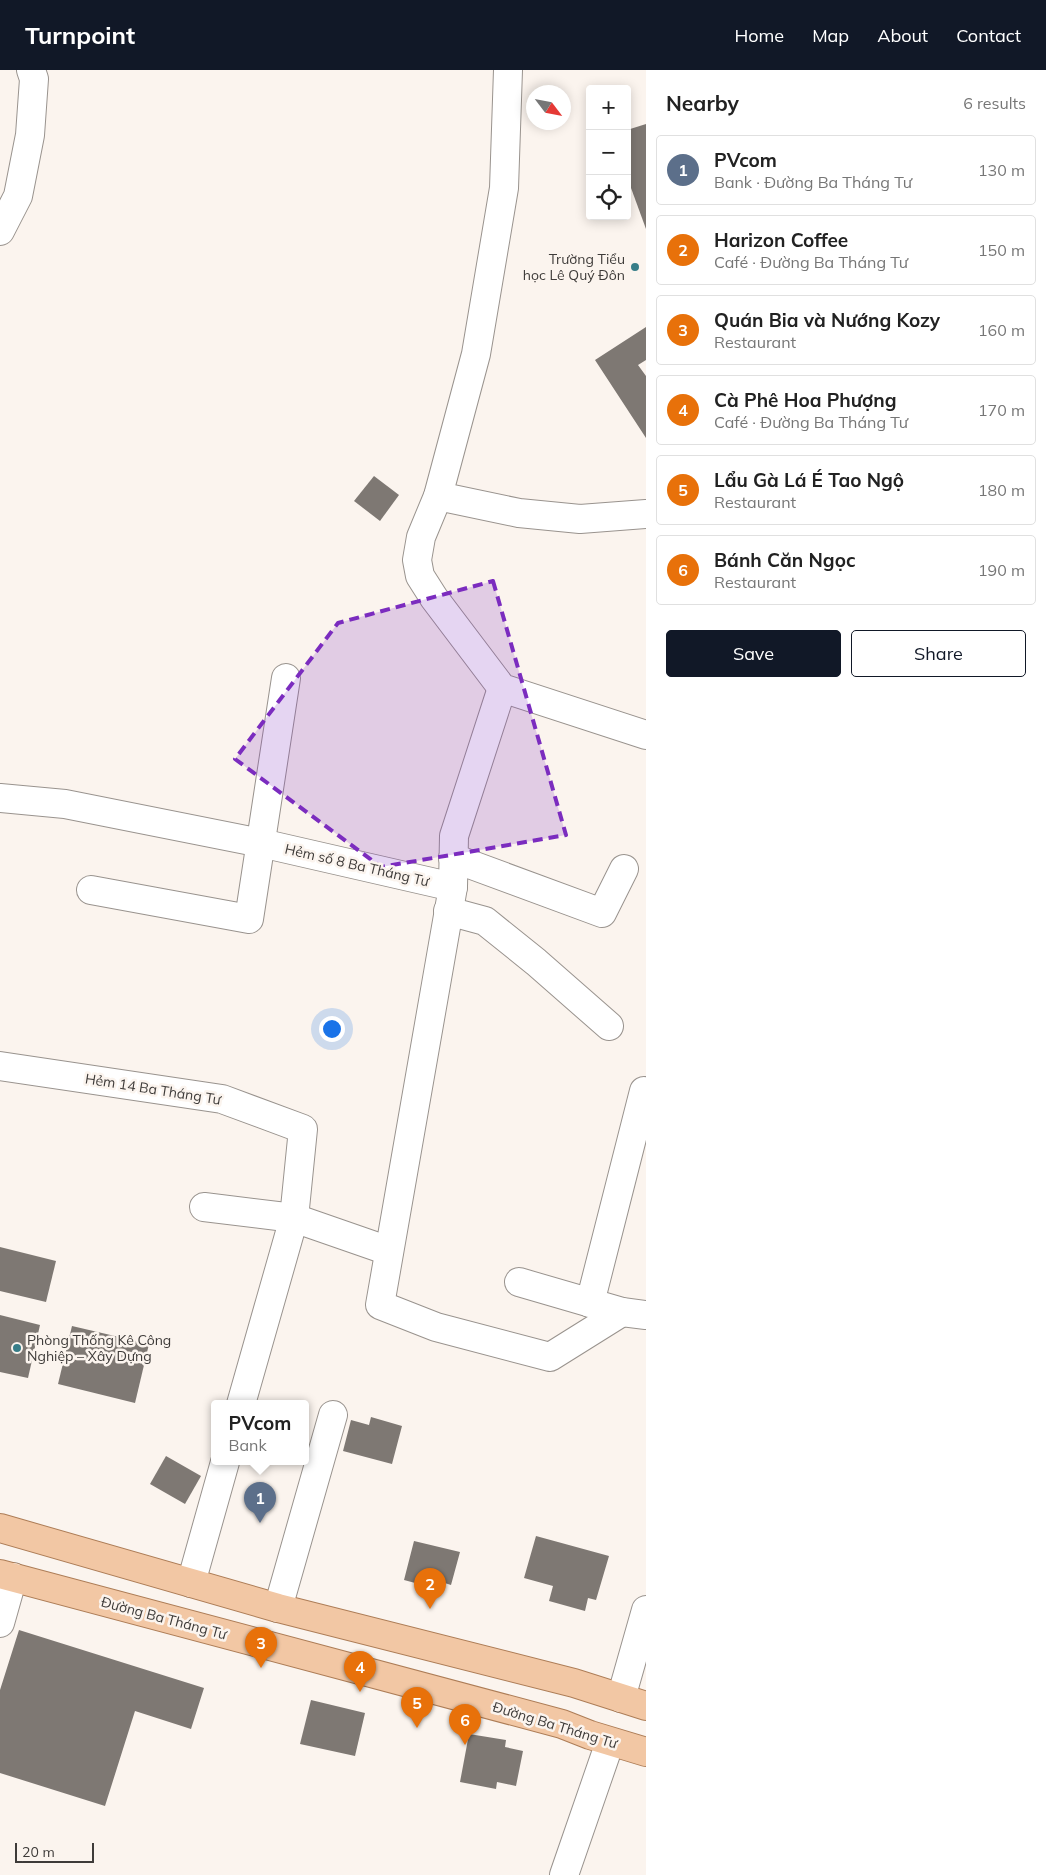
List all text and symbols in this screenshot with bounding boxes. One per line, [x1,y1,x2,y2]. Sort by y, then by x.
text: Turnpoint [25,20,135,50]
text: Home [734,24,784,47]
text: Map [812,24,849,47]
text: About [877,24,928,47]
text: Contact [956,24,1021,47]
north arrow [526,85,571,130]
map controls [586,85,631,220]
button: + [586,85,631,130]
text: Nearby [666,90,739,116]
text: 6 results [963,93,1026,113]
button: − [586,130,631,175]
text: PVcom [714,148,777,172]
text: 1 [678,160,688,180]
text: 130 m [978,160,1025,180]
text: Bank · Đường Ba Tháng Tư [714,172,912,192]
button: locate [586,175,631,220]
text: Harizon Coffee [714,228,848,252]
text: 2 [678,240,688,260]
text: 150 m [978,240,1025,260]
place label: Trường Tiểu học Lê Quý Đôn [523,250,625,284]
text: Café · Đường Ba Tháng Tư [714,252,908,272]
marker: Trường Tiểu học Lê Quý Đôn [629,261,641,273]
text: Quán Bia và Nướng Kozy [714,308,940,332]
text: 3 [678,320,688,340]
text: 160 m [978,320,1025,340]
text: Restaurant [714,332,796,352]
text: Cà Phê Hoa Phượng [714,388,897,412]
text: 4 [678,400,688,420]
text: 170 m [978,400,1025,420]
text: Café · Đường Ba Tháng Tư [714,412,908,432]
text: Lẩu Gà Lá É Tao Ngộ [714,468,904,492]
text: 5 [678,480,688,500]
text: 180 m [978,480,1025,500]
text: Restaurant [714,492,796,512]
text: Bánh Căn Ngọc [714,548,855,572]
text: 6 [678,560,688,580]
text: 190 m [978,560,1025,580]
text: Restaurant [714,572,796,592]
button: Save [666,630,841,677]
button: Share [851,630,1026,677]
street label: Hẻm số 8 Ba Tháng Tư [283,840,432,891]
your location [319,1016,345,1042]
street label: Hẻm 14 Ba Tháng Tư [84,1069,223,1109]
place label: Phòng Thống Kê Công Nghiệp – Xây Dựng [27,1331,171,1365]
marker: Phòng Thống Kê Công Nghiệp – Xây Dựng [11,1342,23,1354]
popup [211,1400,309,1465]
text: PVcom [229,1411,291,1435]
text: Bank [229,1435,267,1455]
pin: 1 [244,1482,276,1523]
pin: 2 [414,1568,446,1609]
street label: Đường Ba Tháng Tư [99,1593,230,1644]
pin: 3 [245,1627,277,1668]
pin: 4 [344,1651,376,1692]
pin: 5 [401,1687,433,1728]
street label: Đường Ba Tháng Tư [491,1697,620,1753]
pin: 6 [449,1704,481,1745]
scale bar [15,1840,94,1863]
text: 20 m [22,1843,55,1861]

